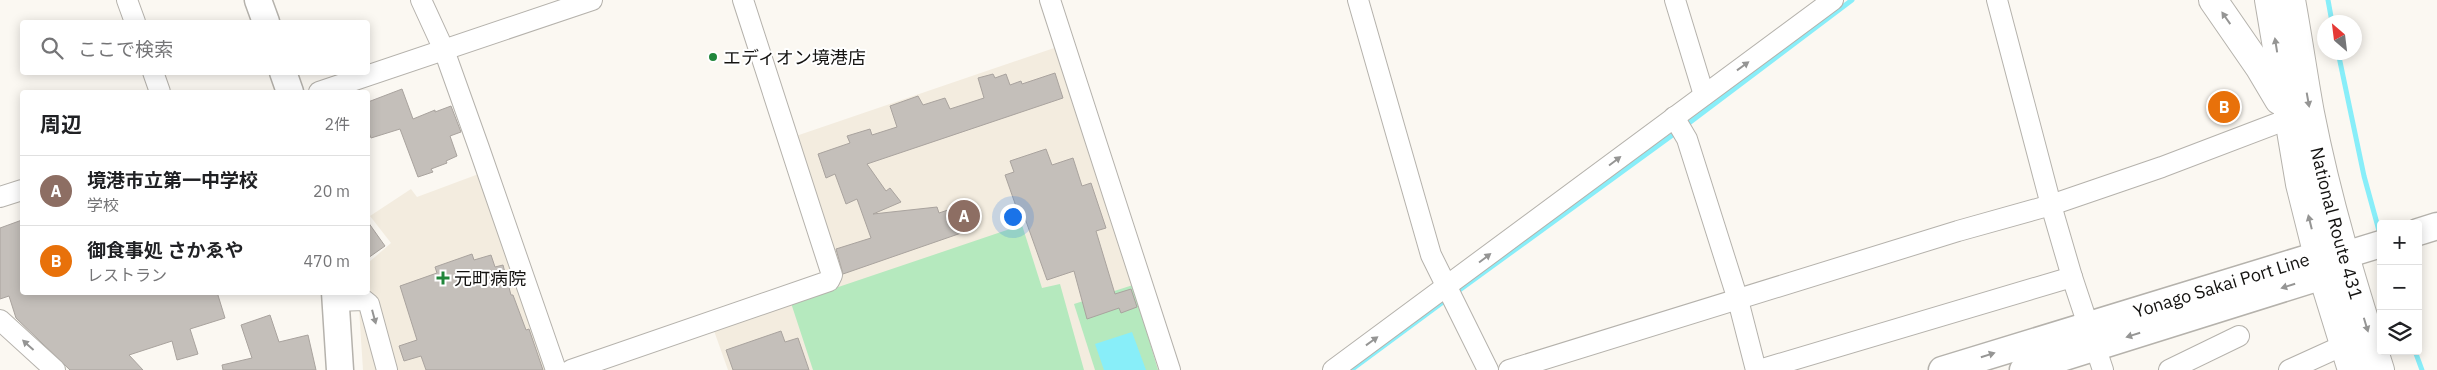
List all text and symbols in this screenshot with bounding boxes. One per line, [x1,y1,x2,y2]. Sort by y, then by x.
one-way arrow [2221,11,2231,25]
north arrow [2317,15,2362,60]
search box [20,20,370,75]
icon: search [38,34,66,62]
text: ここで検索 [78,37,173,61]
one-way arrow [2272,37,2280,53]
place label: エディオン境港店 [723,46,866,69]
marker: エディオン境港店 [707,51,719,63]
one-way arrow [1736,61,1750,71]
pin: B [2208,88,2240,126]
one-way arrow [2304,92,2312,108]
text: 周辺 [40,110,82,138]
text: 2件 [324,114,350,134]
street label: National Route 431 [2306,145,2369,302]
one-way arrow [1608,156,1622,166]
text: 境港市立第一中学校 [87,168,258,192]
text: A [51,181,61,201]
text: 20 m [313,181,350,201]
text: 学校 [87,195,119,215]
pin: A [948,197,980,235]
your location [1000,204,1026,230]
one-way arrow [2306,215,2314,230]
map controls [2377,220,2422,355]
button: + [2377,220,2422,265]
text: 御食事処 さかゑや [87,238,244,262]
street label: Yonago Sakai Port Line [2130,247,2312,322]
text: B [51,251,61,271]
text: 470 m [303,251,350,271]
one-way arrow [1478,253,1492,263]
text: レストラン [87,265,167,285]
button: − [2377,265,2422,310]
place label: 元町病院 [454,267,526,290]
marker: 元町病院 [436,271,450,285]
one-way arrow [2280,283,2295,291]
one-way arrow [370,309,378,324]
button: layers [2377,310,2422,355]
one-way arrow [2362,318,2370,333]
one-way arrow [2125,332,2140,339]
one-way arrow [1365,336,1379,346]
one-way arrow [22,339,34,351]
one-way arrow [1981,351,1996,359]

